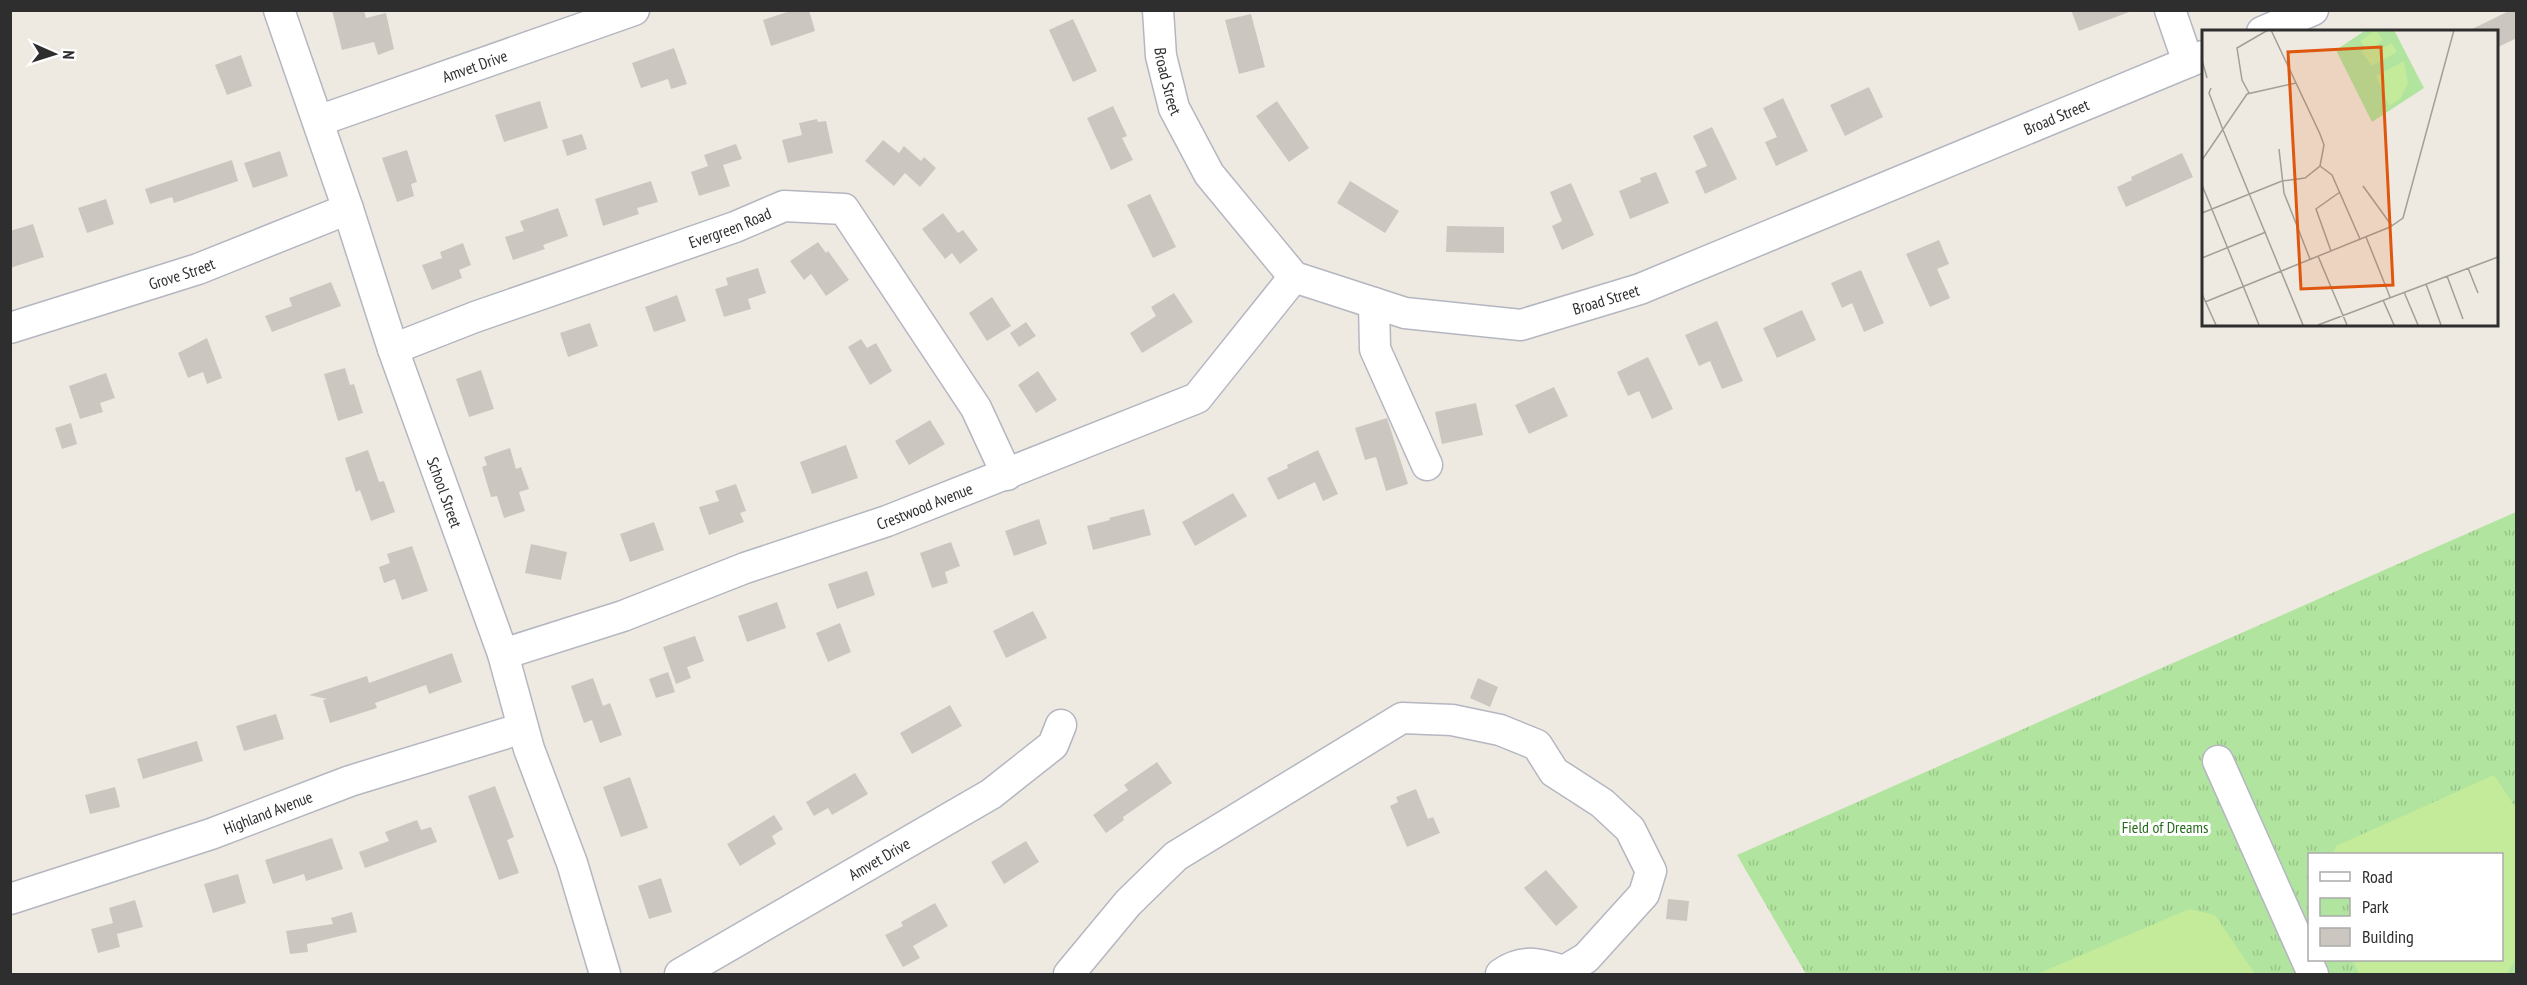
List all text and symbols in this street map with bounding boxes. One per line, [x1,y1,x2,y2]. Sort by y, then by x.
north arrow [24,24,84,84]
inset map [2202,30,2497,326]
street label: Amvet Drive [439,45,510,87]
street label: Broad Street [1150,47,1186,119]
text: N [59,50,79,60]
street label: Broad Street [2021,94,2092,139]
street label: Evergreen Road [686,203,774,252]
street label: Grove Street [146,253,218,294]
street label: Broad Street [1570,280,1642,319]
street label: School Street [423,454,467,531]
street label: Crestwood Avenue [874,478,975,534]
street label: Highland Avenue [220,786,315,838]
park label: Field of Dreams [2122,817,2208,837]
street label: Amvet Drive [845,833,913,884]
legend [2308,853,2503,961]
text: Road [2362,865,2393,888]
text: Park [2362,895,2389,918]
text: Building [2362,925,2414,948]

